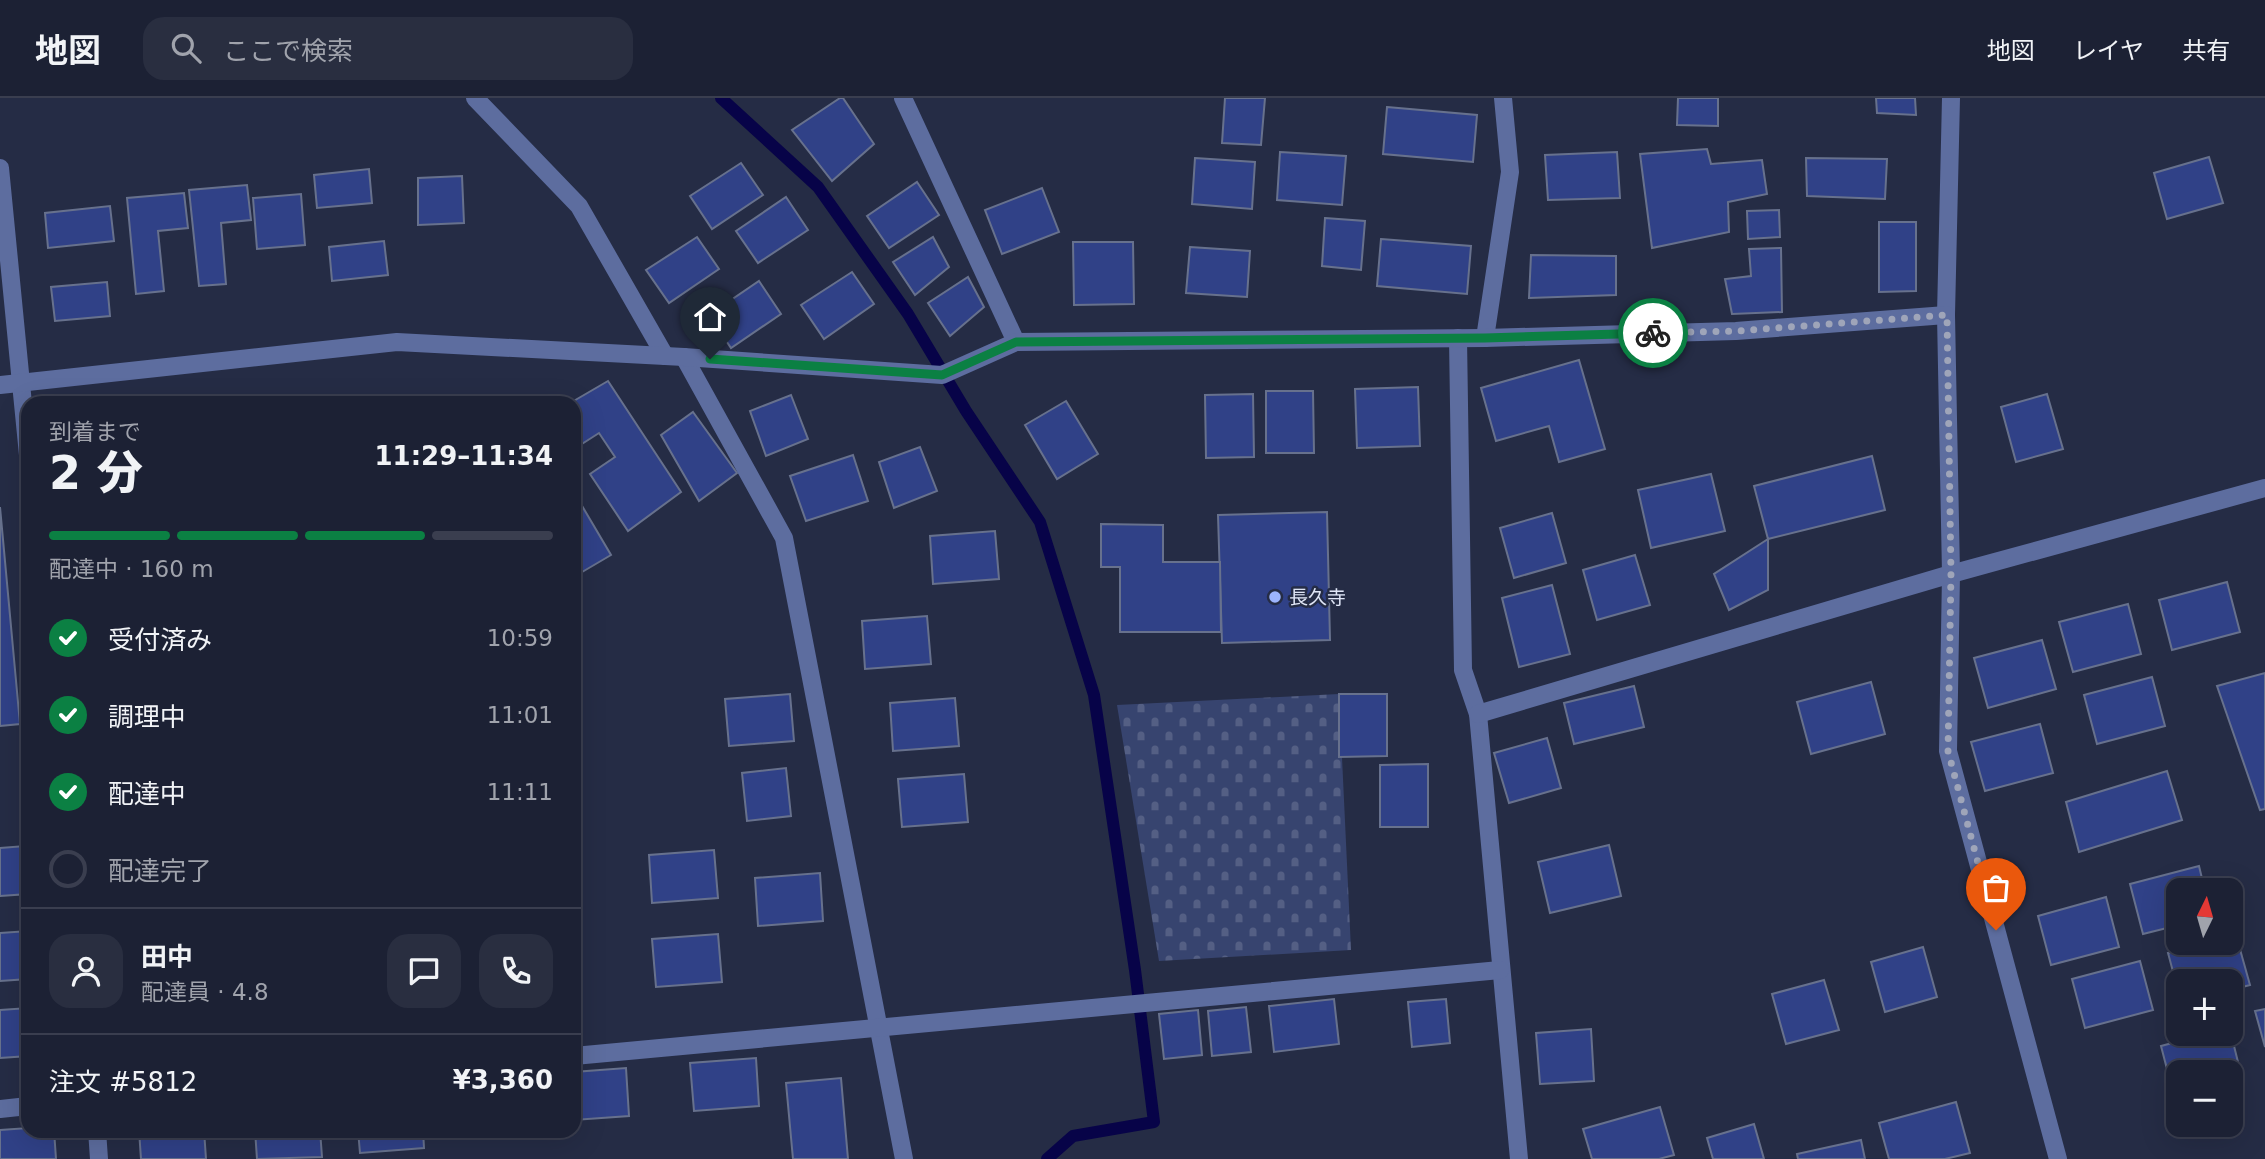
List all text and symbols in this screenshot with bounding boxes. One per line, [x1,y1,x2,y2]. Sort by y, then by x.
search box [143,17,633,80]
icon: search [167,29,205,67]
text: 地図 [35,31,101,70]
text: ここで検索 [223,36,353,66]
text: 地図 [1987,37,2035,65]
text: レイヤ [2073,37,2144,65]
text: 共有 [2182,37,2230,65]
pin [680,287,740,359]
icon: home [691,298,729,336]
courier [1618,298,1688,368]
icon: bike [1634,314,1672,352]
text: 到着まで [49,419,141,445]
text: 11:29–11:34 [374,441,553,471]
text: 2 分 [49,446,143,500]
text: 配達中 · 160 m [49,556,214,582]
place label: 長久寺 [1289,586,1346,608]
marker: 長久寺 [1267,589,1283,605]
icon: check [49,619,87,657]
text: 受付済み [108,625,212,655]
text: 10:59 [487,625,553,651]
icon: check [49,696,87,734]
text: 調理中 [108,702,186,732]
text: 11:01 [487,702,553,728]
icon: check [49,773,87,811]
text: 配達中 [108,779,186,809]
text: 11:11 [487,779,553,805]
text: 配達完了 [108,856,212,886]
pin [1966,858,2026,930]
icon: bag [1977,869,2015,907]
north arrow [2166,878,2244,956]
map controls [2166,878,2243,1137]
button: person [49,934,123,1008]
button: chat [387,934,461,1008]
button: phone [479,934,553,1008]
text: 田中 [141,942,193,972]
button: + [2166,969,2243,1046]
text: 配達員 · 4.8 [141,979,269,1005]
button: − [2166,1060,2243,1137]
text: ¥3,360 [453,1065,553,1095]
text: 注文 #5812 [49,1067,197,1097]

